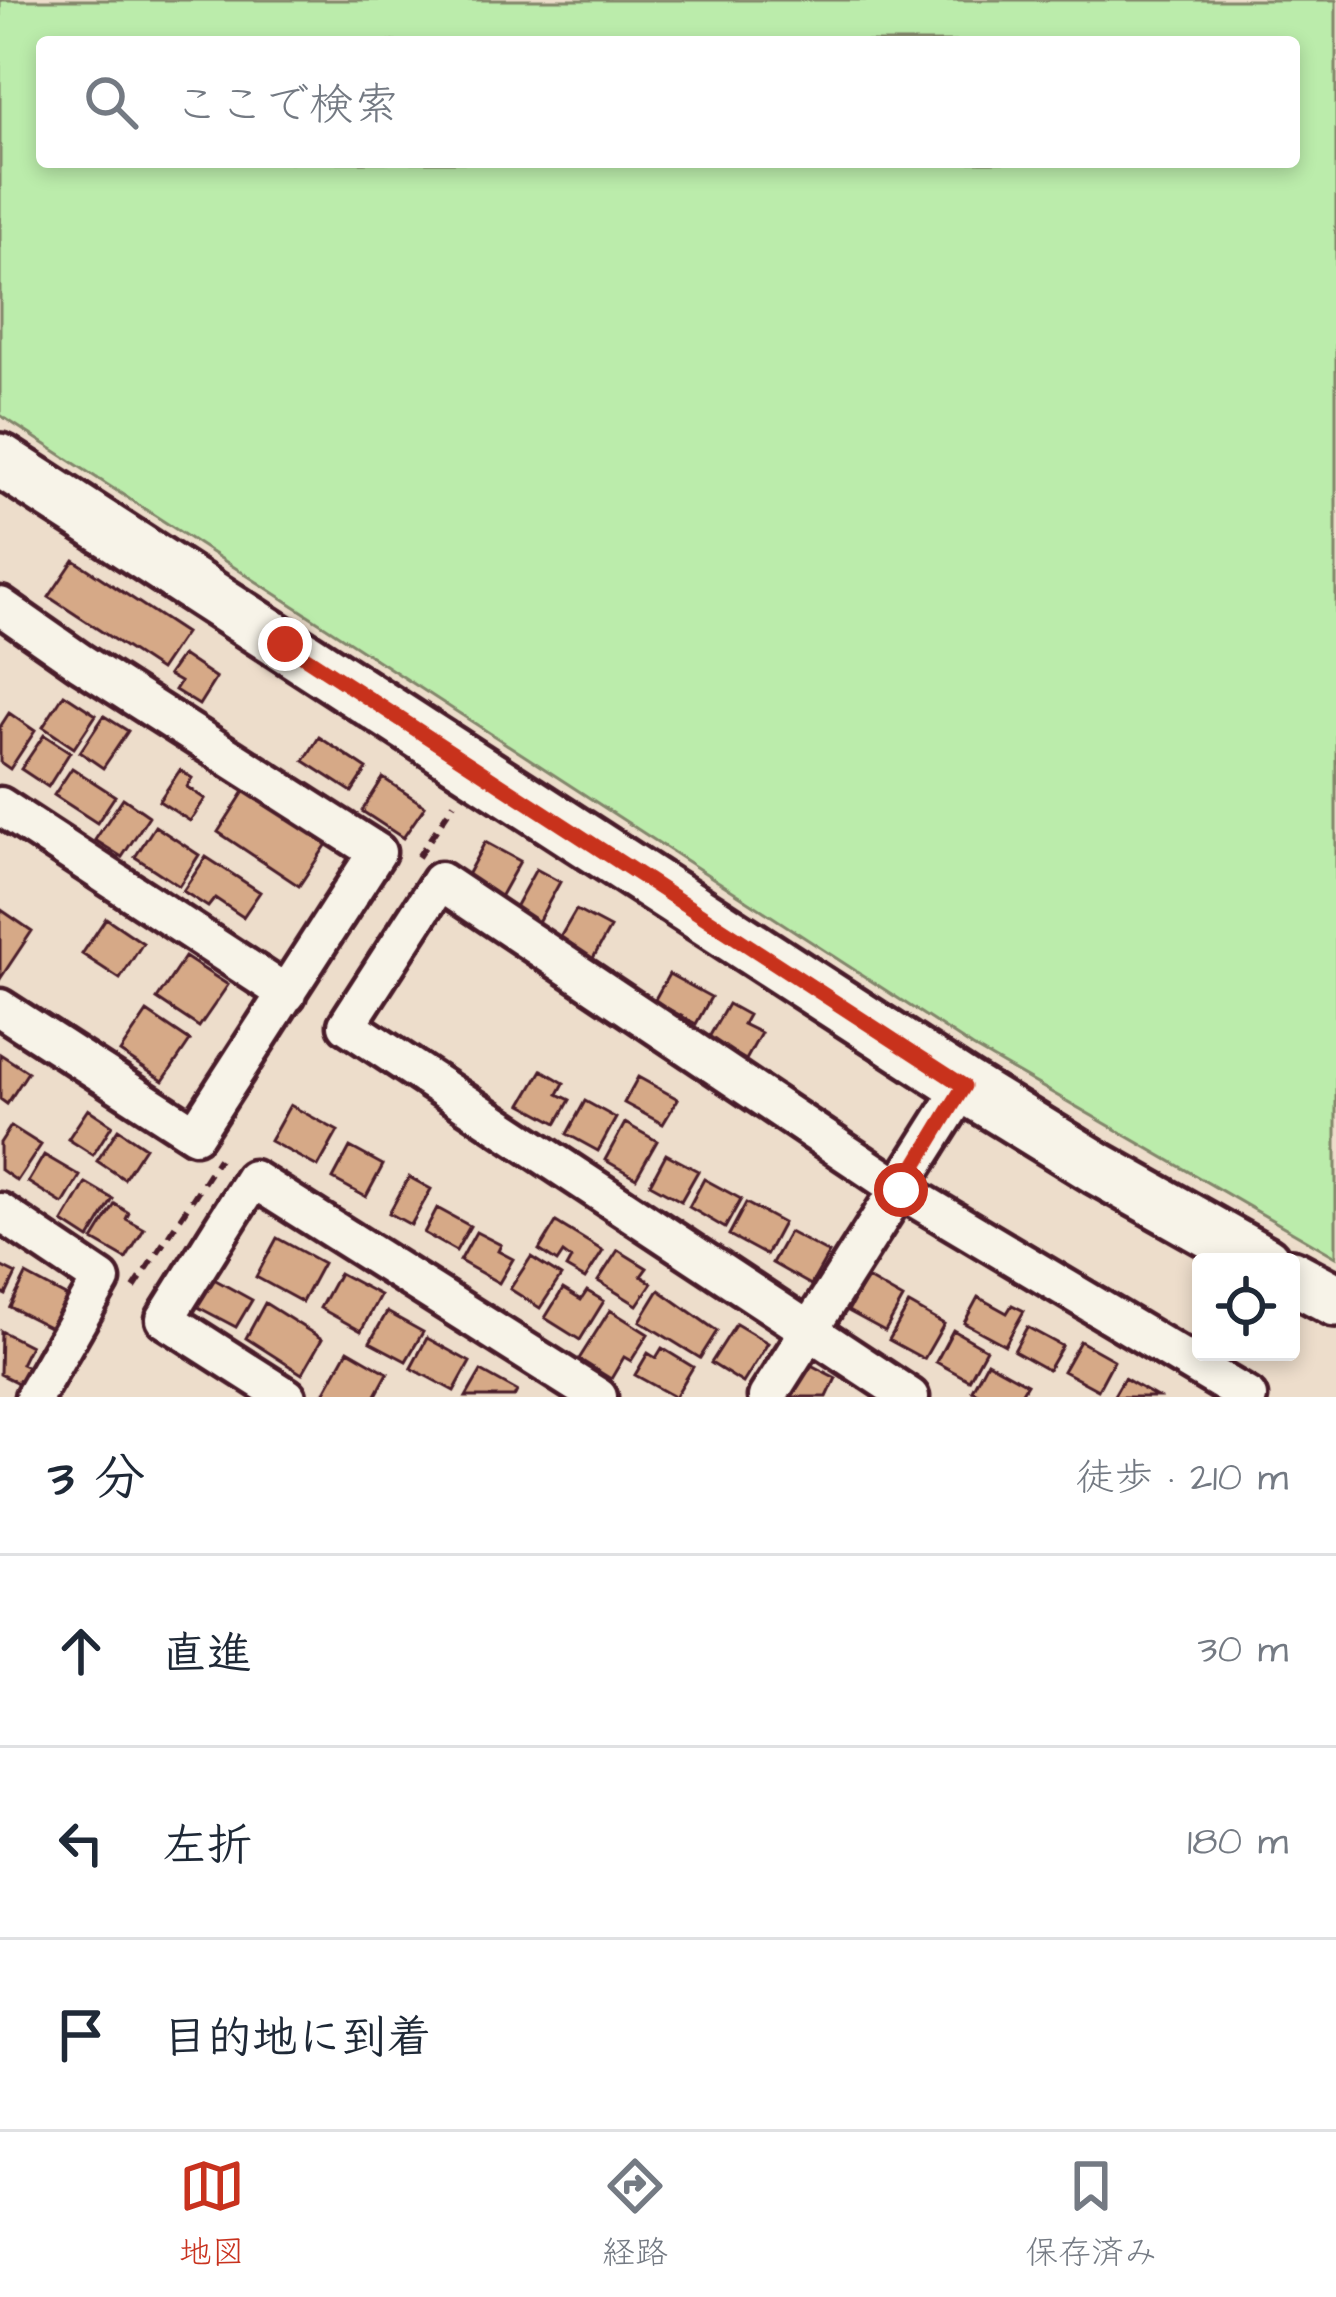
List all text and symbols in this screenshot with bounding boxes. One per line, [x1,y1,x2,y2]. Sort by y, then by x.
search box [36,36,1300,168]
icon: search [78,69,144,135]
text: ここで検索 [174,75,399,137]
route end [258,617,312,671]
route start [874,1163,928,1217]
map controls [1192,1253,1300,1361]
button: locate [1192,1253,1300,1361]
text: 3 分 [48,1444,145,1515]
text: 徒歩 · 210 m [1075,1452,1288,1506]
icon: ahead [48,1618,114,1684]
text: 直進 [162,1624,252,1686]
text: 30 m [1198,1624,1288,1678]
icon: left [48,1810,114,1876]
text: 左折 [162,1816,252,1878]
text: 180 m [1187,1816,1288,1870]
icon: arrive [48,2002,114,2068]
text: 目的地に到着 [162,2008,432,2070]
tab: 地図 [179,2153,245,2276]
tab: 経路 [602,2153,668,2276]
tab: 保存済み [1025,2153,1157,2276]

